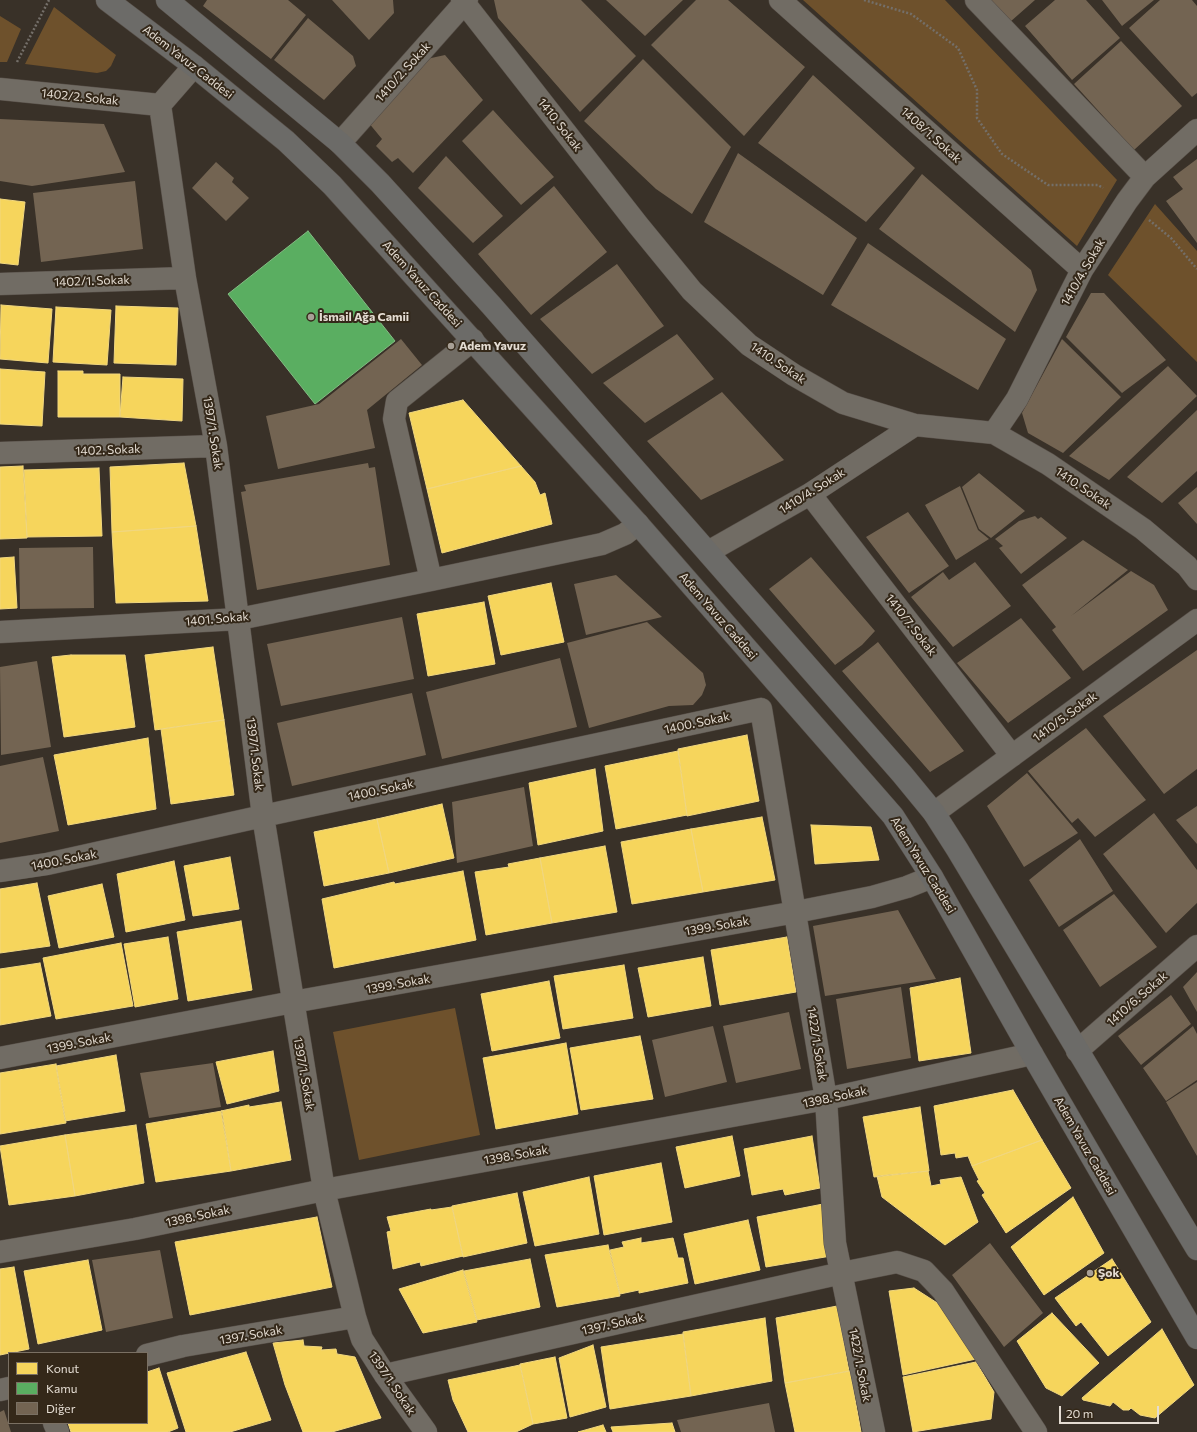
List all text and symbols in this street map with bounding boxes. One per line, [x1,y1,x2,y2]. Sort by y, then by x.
street label: Adem Yavuz Caddesi [140,22,236,102]
street label: 1410/2. Sokak [372,39,434,105]
street label: 1402/2. Sokak [41,86,119,108]
street label: 1410. Sokak [535,96,585,154]
street label: 1408/1. Sokak [898,104,964,166]
street label: 1410/4. Sokak [1058,236,1108,308]
street label: Adem Yavuz Caddesi [379,238,465,330]
street label: 1402/1. Sokak [54,272,130,290]
place label: İsmail Ağa Camii [319,310,409,324]
marker: İsmail Ağa Camii [306,312,316,322]
place label: Adem Yavuz [459,339,526,353]
street label: 1410. Sokak [748,339,808,387]
marker: Adem Yavuz [446,341,456,351]
street label: 1397/1. Sokak [200,395,226,471]
street label: 1402. Sokak [75,442,141,458]
street label: 1410. Sokak [1053,464,1113,512]
street label: 1410/4. Sokak [776,465,848,517]
street label: Adem Yavuz Caddesi [676,569,760,663]
street label: 1410/7. Sokak [882,591,940,659]
street label: 1401. Sokak [185,609,249,629]
street label: 1410/5. Sokak [1030,689,1100,745]
street label: 1400. Sokak [663,709,731,737]
street label: 1397/1. Sokak [243,717,267,791]
street label: 1400. Sokak [347,776,415,804]
street label: Adem Yavuz Caddesi [887,814,959,916]
street label: 1400. Sokak [30,847,98,873]
street label: 1399. Sokak [684,913,750,939]
street label: 1410/6. Sokak [1104,969,1170,1029]
street label: 1399. Sokak [365,971,431,997]
street label: 1422/1. Sokak [804,1006,830,1082]
street label: 1399. Sokak [46,1030,112,1056]
street label: 1397/1. Sokak [291,1036,317,1112]
street label: 1398. Sokak [802,1083,868,1111]
street label: Adem Yavuz Caddesi [1051,1094,1119,1198]
street label: 1398. Sokak [483,1142,549,1168]
street label: 1398. Sokak [165,1202,231,1230]
place label: Şok [1098,1266,1119,1280]
marker: Şok [1085,1268,1095,1278]
street label: 1397. Sokak [581,1310,645,1338]
street label: 1397. Sokak [219,1322,283,1348]
street label: 1422/1. Sokak [846,1327,874,1403]
street label: 1397/1. Sokak [365,1348,419,1418]
legend [8,1352,148,1424]
text: Konut [46,1361,79,1375]
text: Kamu [46,1381,78,1395]
scale bar [1061,1398,1161,1424]
text: Diğer [46,1401,75,1415]
text: 20 m [1066,1406,1093,1420]

